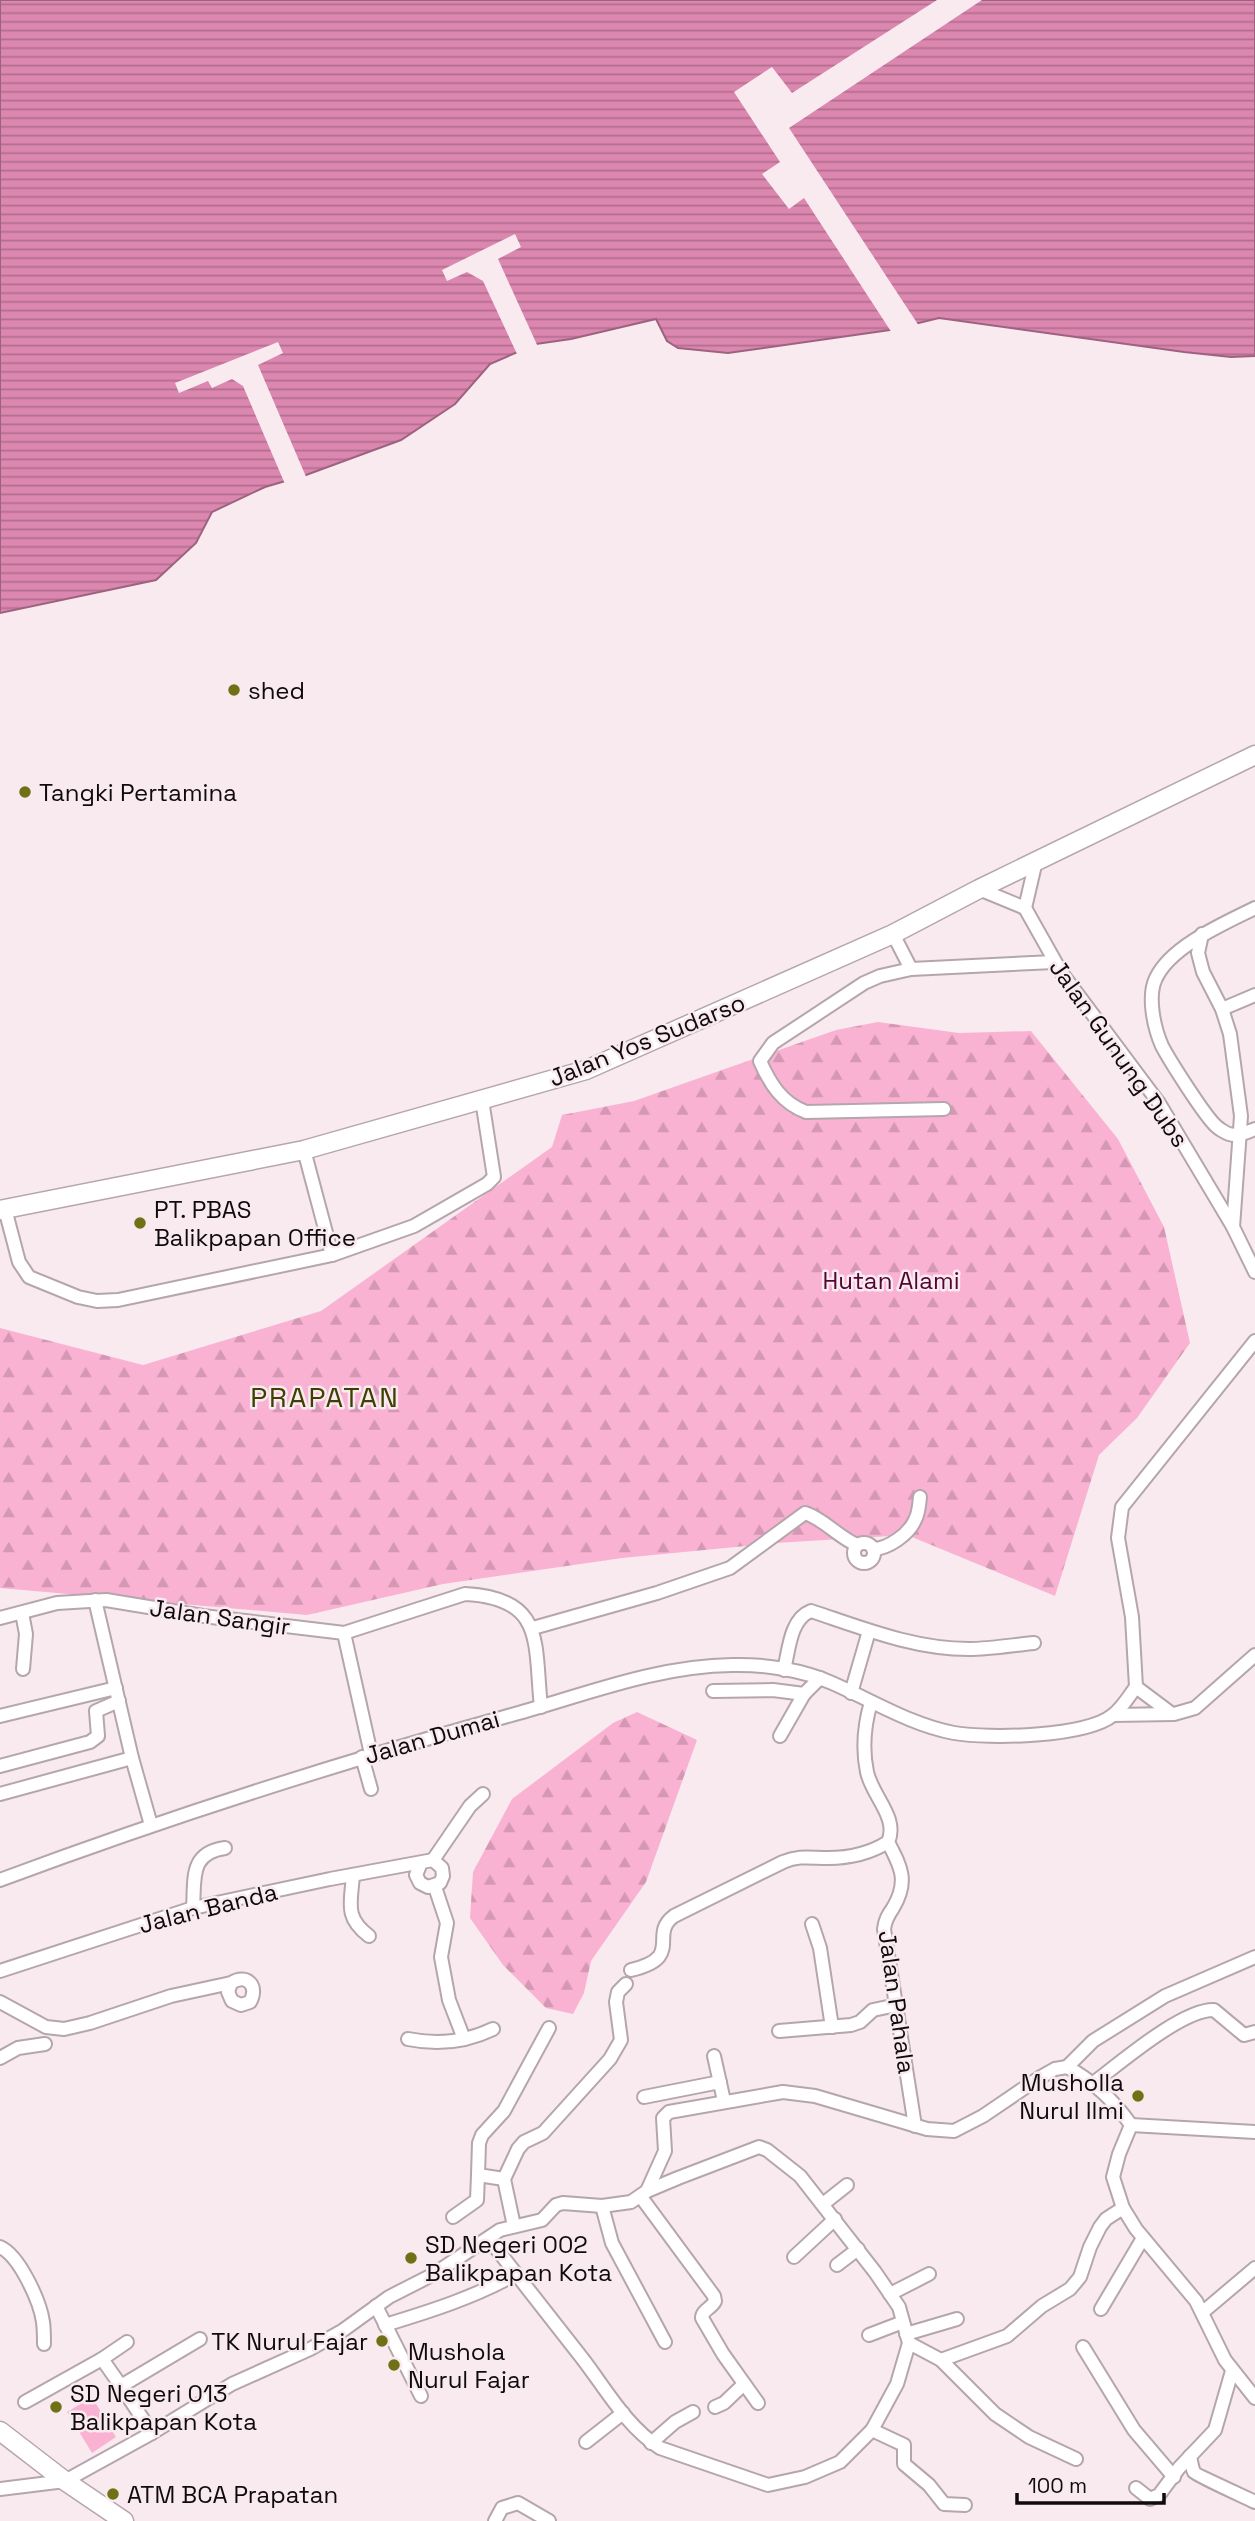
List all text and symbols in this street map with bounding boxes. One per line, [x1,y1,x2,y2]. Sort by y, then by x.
place label: shed [248,675,305,706]
marker: shed [226,682,242,698]
place label: Tangki Pertamina [39,777,237,808]
marker: Tangki Pertamina [17,784,33,800]
street label: Jalan Gunung Dubs [1042,953,1196,1153]
street label: Jalan Yos Sudarso [544,987,750,1093]
place label: PT. PBAS Balikpapan Office [154,1194,356,1253]
marker: PT. PBAS Balikpapan Office [132,1215,148,1231]
park label: Hutan Alami [822,1265,960,1296]
district label: PRAPATAN [250,1379,400,1415]
street label: Jalan Sangir [148,1592,292,1642]
street label: Jalan Dumai [361,1703,503,1771]
street label: Jalan Banda [136,1876,281,1940]
street label: Jalan Pahala [872,1928,922,2076]
place label: Musholla Nurul Ilmi [1019,2067,1124,2126]
marker: Musholla Nurul Ilmi [1130,2088,1146,2104]
place label: SD Negeri 002 Balikpapan Kota [425,2229,612,2288]
marker: SD Negeri 002 Balikpapan Kota [403,2250,419,2266]
place label: TK Nurul Fajar [211,2326,368,2357]
marker: TK Nurul Fajar [374,2333,390,2349]
place label: Mushola Nurul Fajar [408,2336,530,2395]
marker: Mushola Nurul Fajar [386,2357,402,2373]
place label: SD Negeri 013 Balikpapan Kota [70,2378,257,2437]
marker: SD Negeri 013 Balikpapan Kota [48,2399,64,2415]
scale bar [1017,2462,1164,2506]
text: 100 m [1028,2472,1087,2499]
place label: ATM BCA Prapatan [127,2479,338,2510]
marker: ATM BCA Prapatan [105,2486,121,2502]

